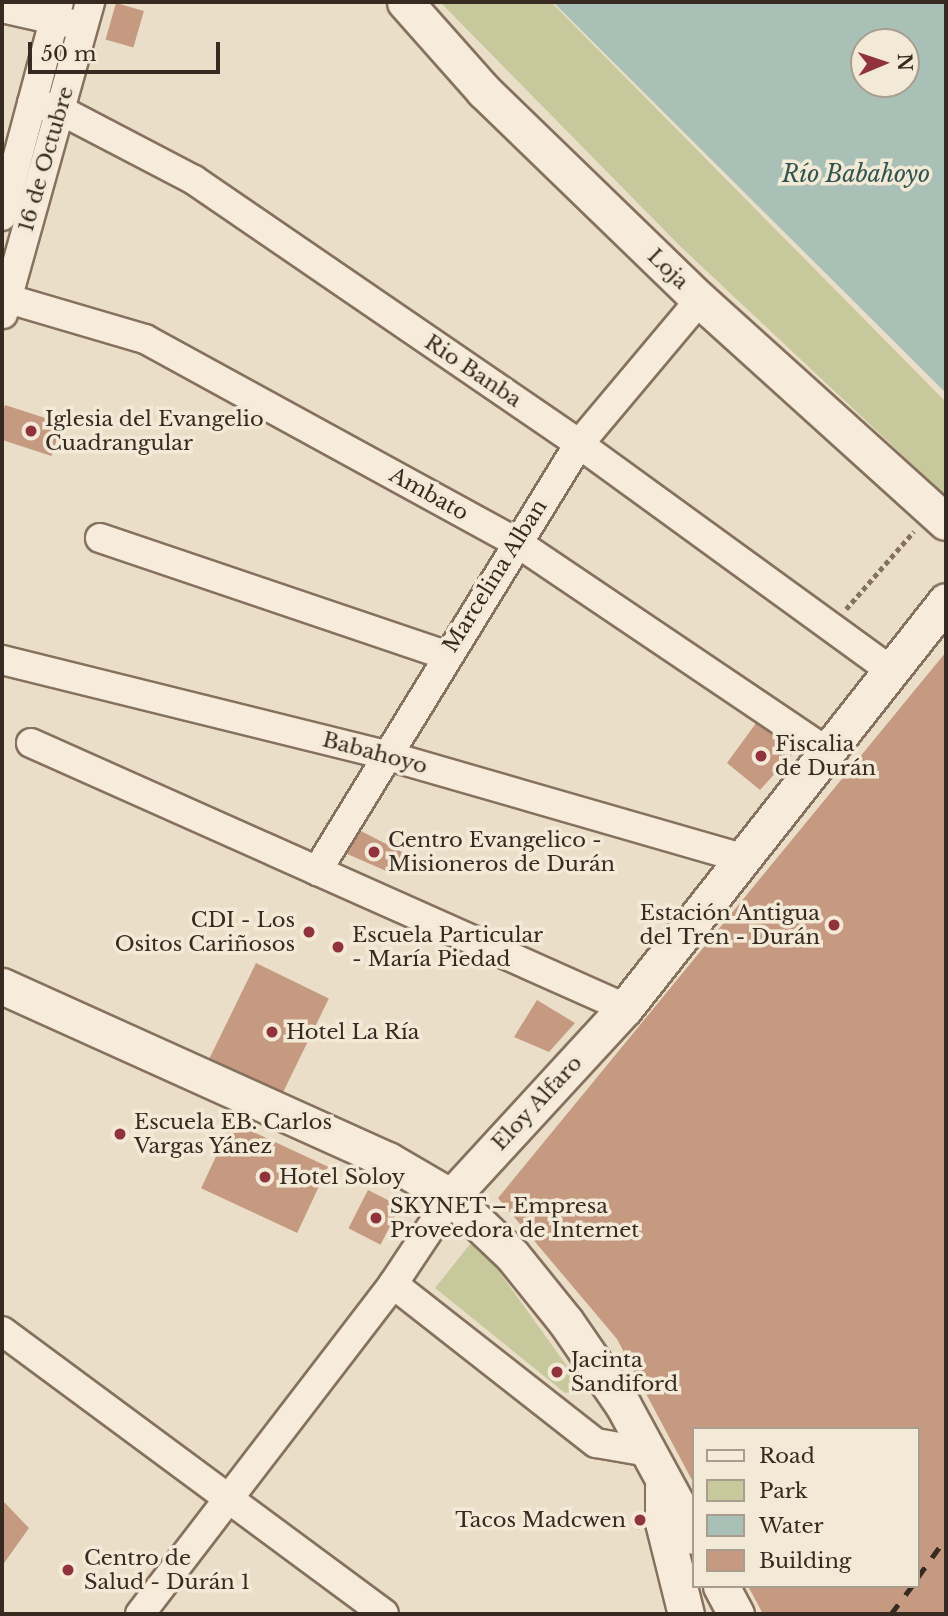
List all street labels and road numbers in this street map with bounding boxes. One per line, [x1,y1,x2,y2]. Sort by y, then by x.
street label: 16 de Octubre [13,84,79,234]
street label: Loja [642,244,694,294]
street label: Rio Banba [420,330,526,412]
street label: Ambato [385,462,473,526]
street label: Marcelina Alban [438,494,552,658]
street label: Babahoyo [320,727,430,779]
street label: Eloy Alfaro [486,1050,588,1156]

